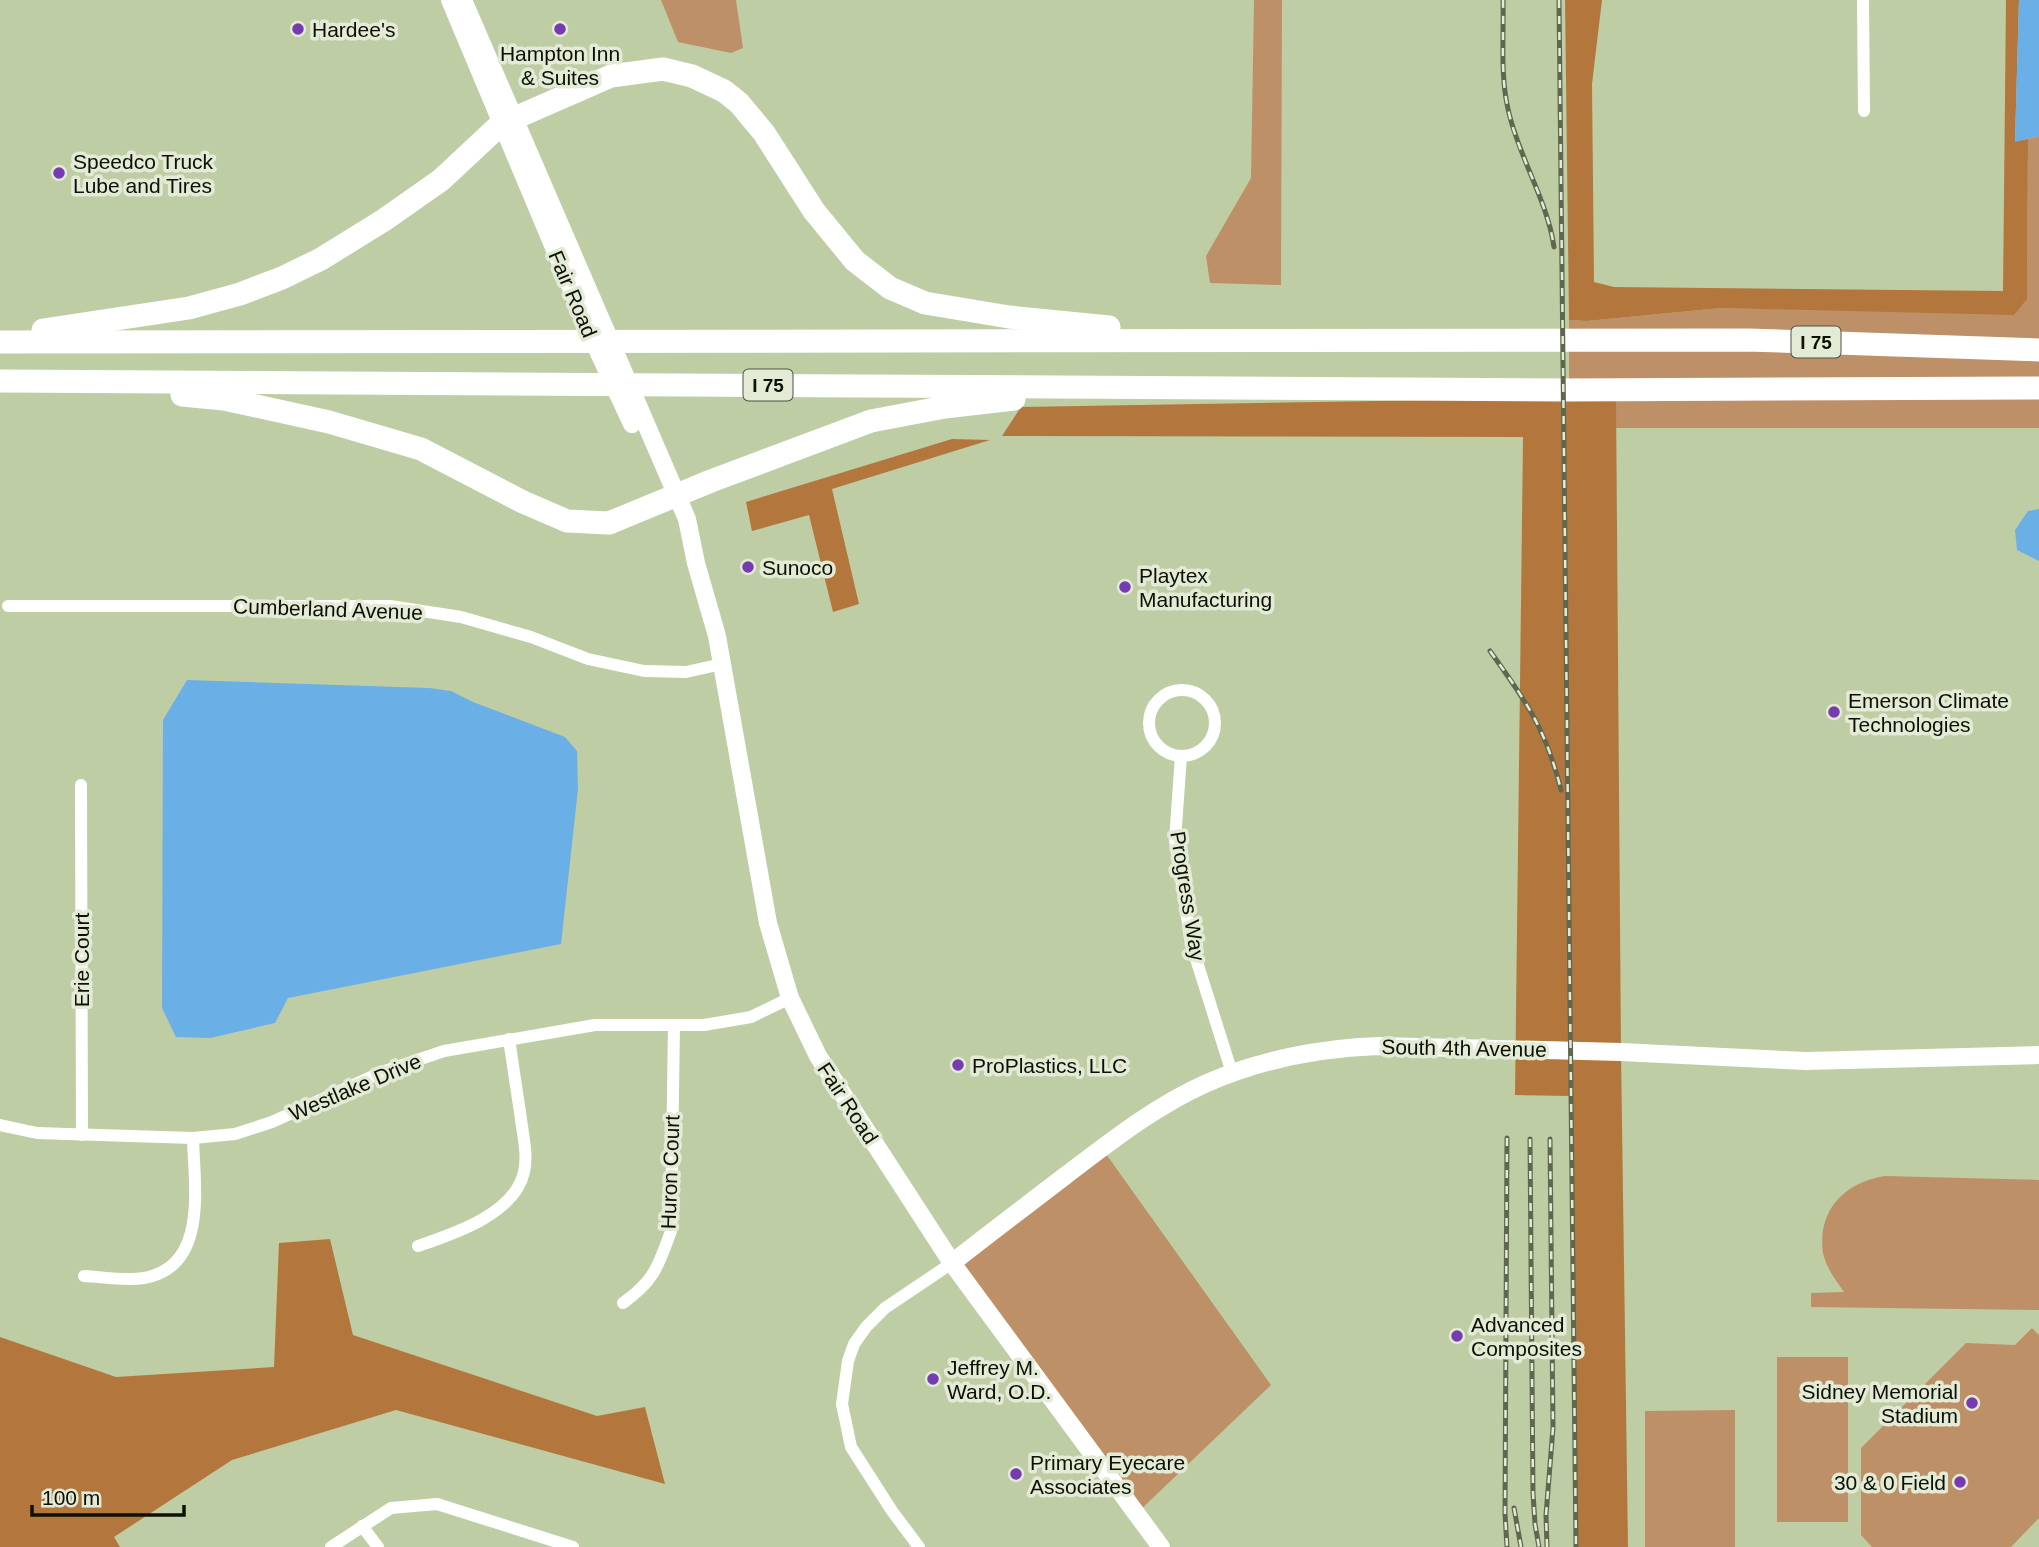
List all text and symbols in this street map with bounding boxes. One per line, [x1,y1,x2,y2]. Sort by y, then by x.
place label: Hardee's [312,18,395,41]
marker: Hardee's [290,21,306,37]
marker: Hampton Inn & Suites [552,21,568,37]
place label: Hampton Inn & Suites [500,42,620,89]
place label: Speedco Truck Lube and Tires [73,150,214,197]
marker: Speedco Truck Lube and Tires [51,165,67,181]
street label: Fair Road [544,247,602,341]
road number: I 75 [1792,326,1840,358]
road number: I 75 [744,370,792,400]
place label: Sunoco [762,556,833,579]
marker: Sunoco [740,559,756,575]
place label: Playtex Manufacturing [1139,564,1272,611]
marker: Playtex Manufacturing [1117,579,1133,595]
street label: Cumberland Avenue [233,594,423,624]
place label: Emerson Climate Technologies [1848,689,2009,736]
marker: Emerson Climate Technologies [1826,704,1842,720]
street label: Progress Way [1166,829,1210,963]
street label: Erie Court [70,913,93,1007]
street label: South 4th Avenue [1381,1035,1547,1061]
street label: Westlake Drive [286,1049,424,1125]
place label: ProPlastics, LLC [972,1054,1127,1077]
marker: ProPlastics, LLC [950,1057,966,1073]
street label: Fair Road [813,1058,883,1148]
street label: Huron Court [657,1114,683,1230]
place label: Advanced Composites [1471,1313,1582,1360]
marker: Advanced Composites [1449,1328,1465,1344]
place label: Jeffrey M. Ward, O.D. [947,1356,1051,1403]
marker: Jeffrey M. Ward, O.D. [925,1371,941,1387]
place label: Sidney Memorial Stadium [1802,1380,1958,1427]
marker: Sidney Memorial Stadium [1964,1395,1980,1411]
place label: Primary Eyecare Associates [1030,1451,1185,1498]
marker: Primary Eyecare Associates [1008,1466,1024,1482]
place label: 30 & 0 Field [1834,1471,1946,1494]
scale bar [32,1474,184,1518]
marker: 30 & 0 Field [1952,1474,1968,1490]
text: 100 m [42,1486,100,1509]

